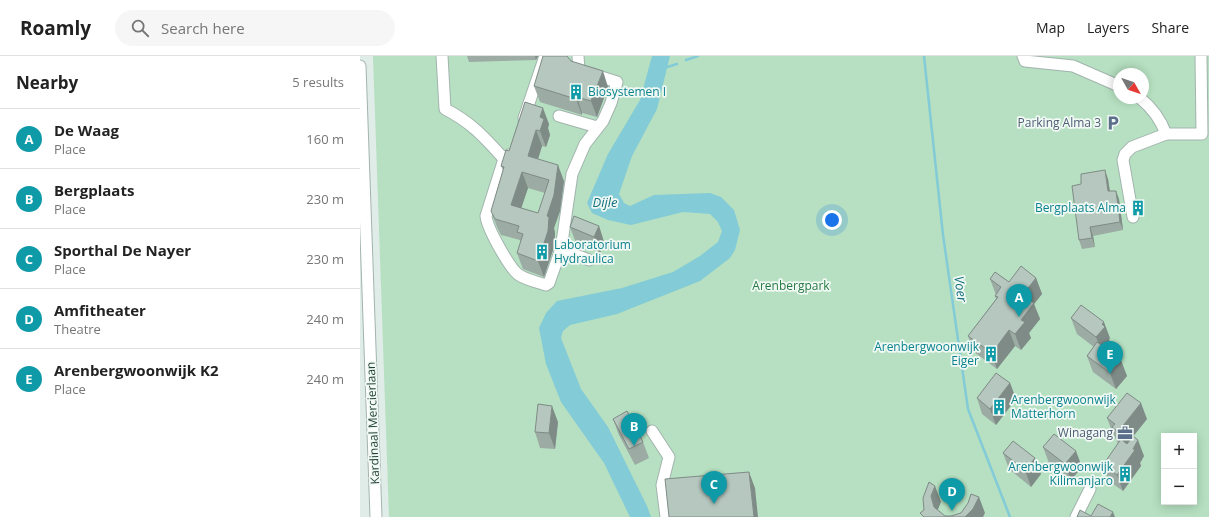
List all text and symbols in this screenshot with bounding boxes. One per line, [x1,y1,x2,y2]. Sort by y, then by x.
search box [115,10,395,46]
text: Roamly [20,15,91,41]
icon: search [129,17,151,39]
text: Search here [161,18,245,38]
text: Map [1036,18,1065,37]
text: Layers [1087,18,1129,37]
text: Share [1151,18,1189,37]
north arrow [1113,68,1149,104]
text: Nearby [16,71,78,94]
text: 5 results [292,73,344,91]
building icon: Biosystemen I [567,83,585,101]
place label: Biosystemen I [588,83,666,100]
place label: Parking Alma 3 [1018,114,1101,131]
parking icon: Parking Alma 3 [1104,114,1122,132]
text: De Waag [54,120,119,140]
text: A [25,130,33,148]
text: 160 m [306,130,344,148]
text: Place [54,140,86,158]
text: Bergplaats [54,180,134,200]
text: B [25,190,33,208]
text: 230 m [306,190,344,208]
water label: Dijle [592,193,618,211]
place label: Bergplaats Alma [1035,199,1126,216]
building icon: Bergplaats Alma [1129,199,1147,217]
text: Place [54,200,86,218]
your location [822,210,842,230]
place label: Laboratorium Hydraulica [554,236,631,267]
text: Sporthal De Nayer [54,240,191,260]
building icon: Laboratorium Hydraulica [533,243,551,261]
text: C [25,250,33,268]
text: 230 m [306,250,344,268]
text: Place [54,260,86,278]
water label: Voer [950,275,972,304]
park label: Arenbergpark [752,277,830,294]
pin: A [1006,284,1032,317]
text: Amfitheater [54,300,146,320]
text: D [24,310,34,328]
text: 240 m [306,310,344,328]
text: Theatre [54,320,101,338]
place label: Arenbergwoonwijk Eiger [874,338,980,369]
pin: E [1097,341,1123,374]
building icon: Arenbergwoonwijk Eiger [982,345,1000,363]
text: Arenbergwoonwijk K2 [54,360,219,380]
street label: Kardinaal Mercierlaan [362,361,383,485]
text: E [25,370,33,388]
text: 240 m [306,370,344,388]
text: Place [54,380,86,398]
place label: Arenbergwoonwijk Matterhorn [1011,391,1117,422]
building icon: Arenbergwoonwijk Matterhorn [990,398,1008,416]
pin: B [621,413,647,446]
place label: Winagang [1058,424,1113,441]
office icon: Winagang [1116,424,1134,442]
map controls [1161,433,1197,505]
button: + [1161,433,1197,469]
place label: Arenbergwoonwijk Kilimanjaro [1008,458,1114,489]
building icon: Arenbergwoonwijk Kilimanjaro [1116,465,1134,483]
button: − [1161,469,1197,505]
pin: C [701,471,727,504]
pin: D [939,478,965,511]

